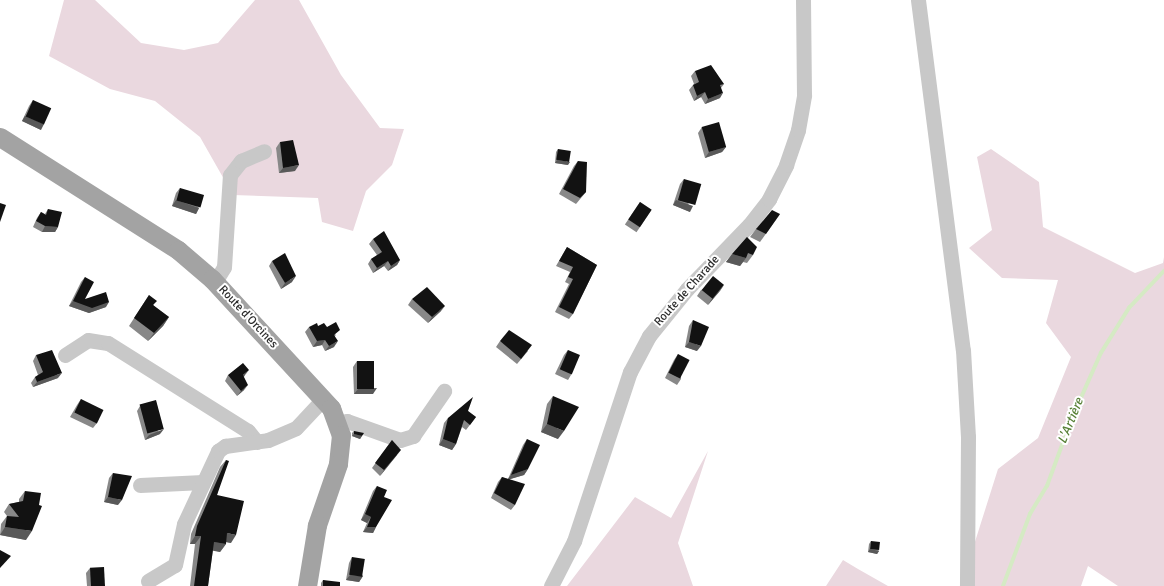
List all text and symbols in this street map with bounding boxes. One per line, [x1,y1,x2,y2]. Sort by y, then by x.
street label: Route de Charade [651,253,723,329]
street label: Route d'Orcines [215,283,281,351]
water label: L'Artière [1055,396,1087,446]

